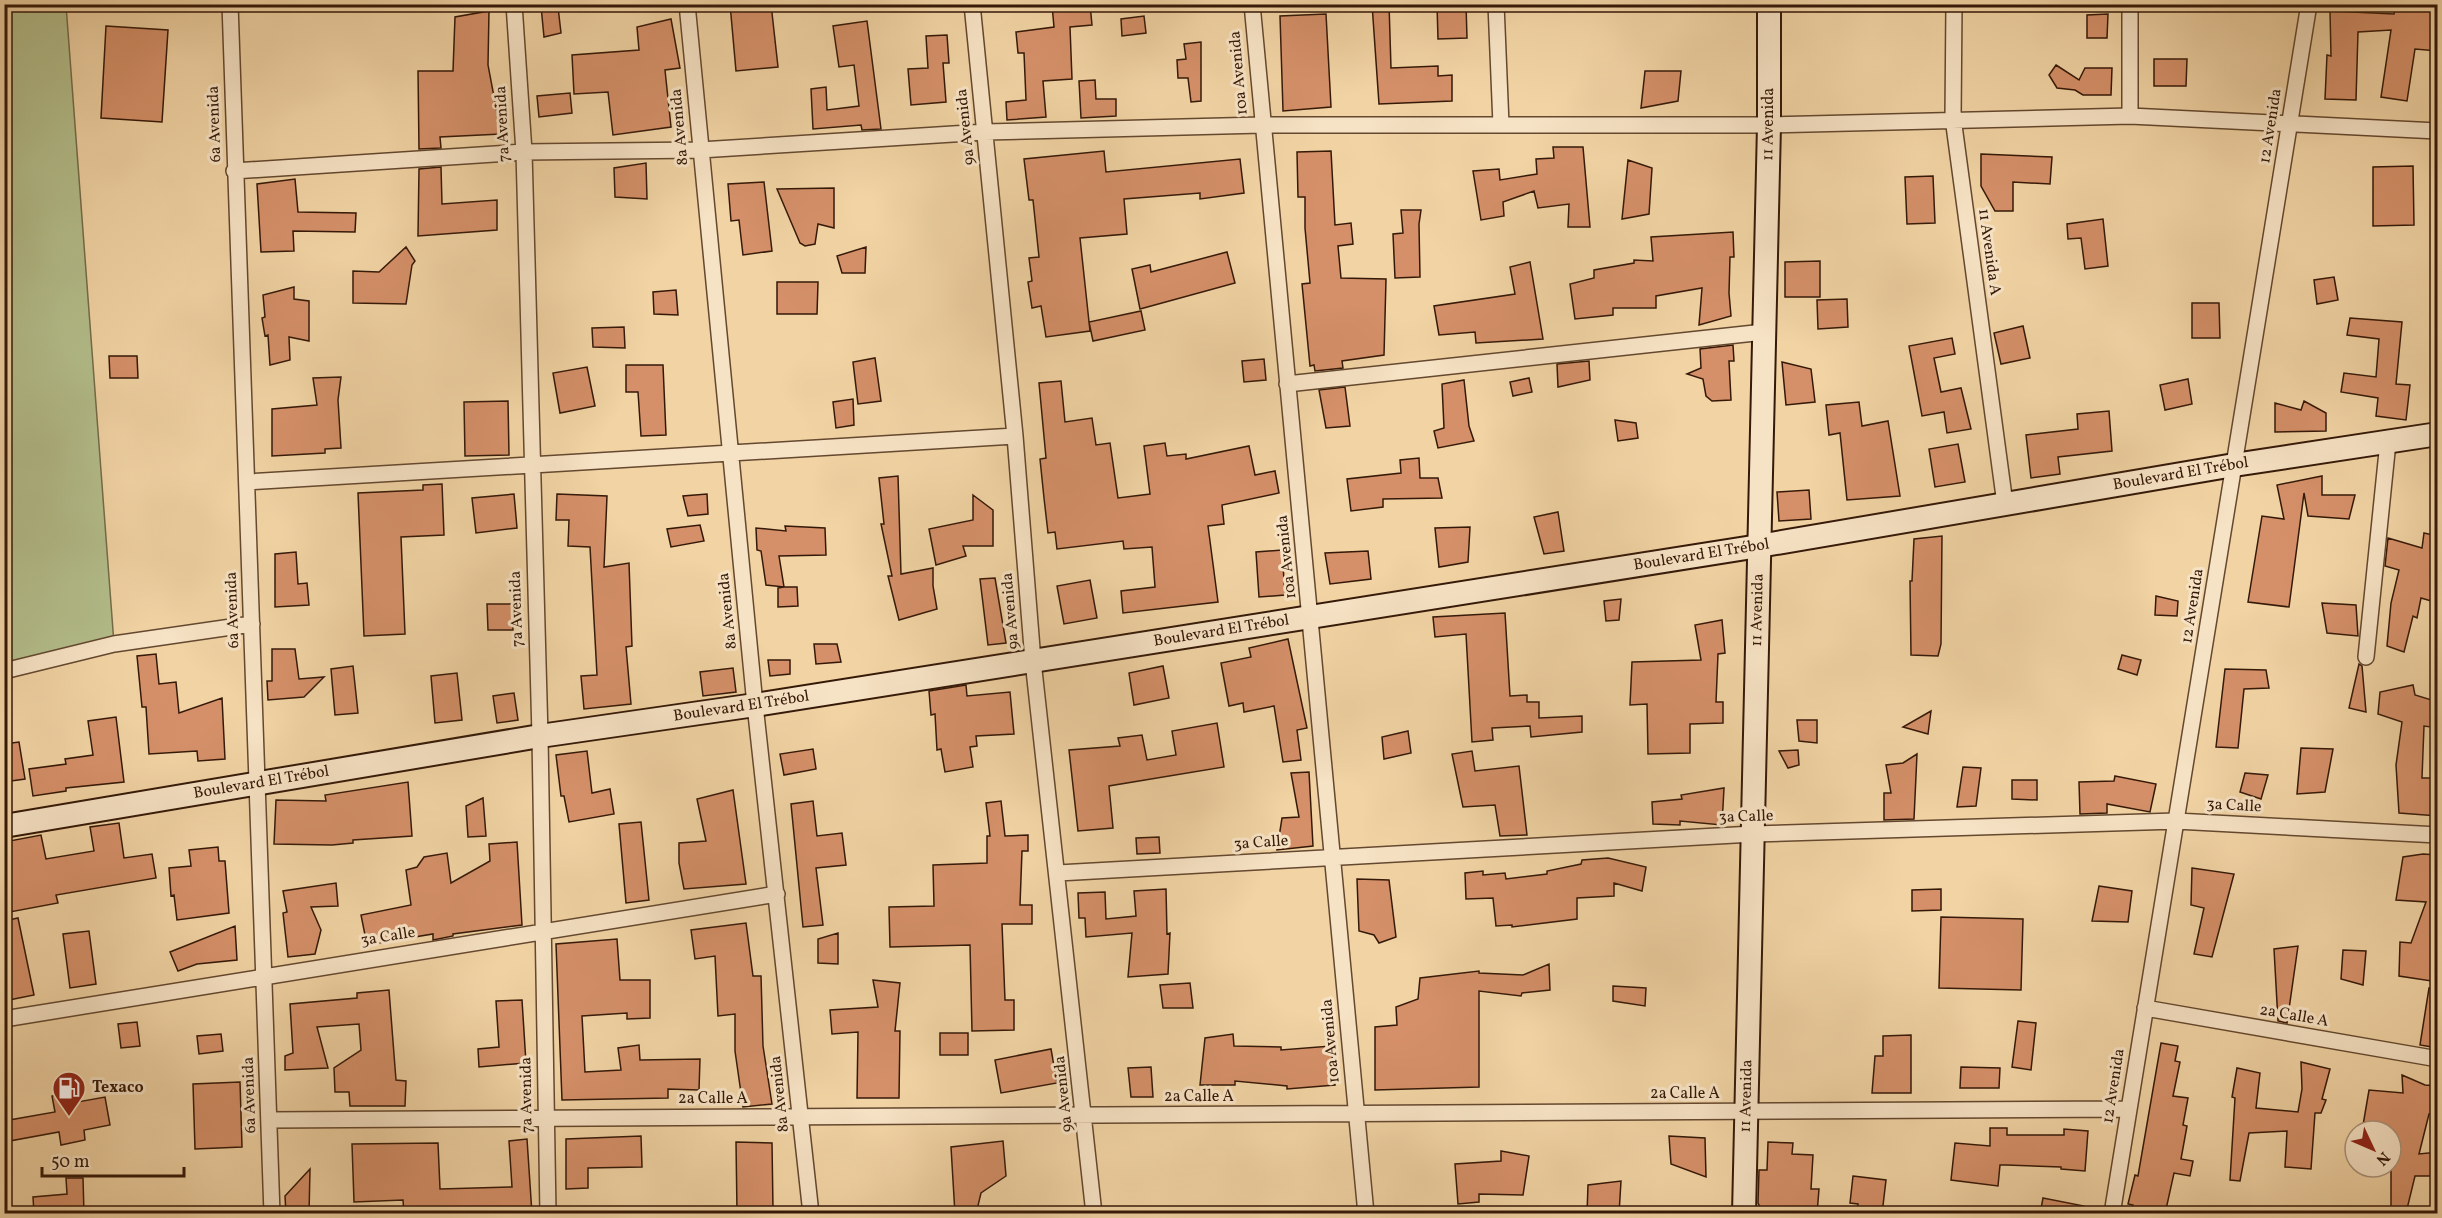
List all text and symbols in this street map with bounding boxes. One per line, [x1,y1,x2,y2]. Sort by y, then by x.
street label: 10a Avenida [1224,30,1254,116]
street label: 6a Avenida [203,85,227,163]
street label: 7a Avenida [490,85,516,163]
street label: 12 Avenida [2254,87,2288,165]
street label: 8a Avenida [666,88,694,166]
street label: 9a Avenida [951,88,981,166]
street label: 11 Avenida [1757,88,1780,161]
street label: 11 Avenida A [1972,207,2006,297]
street label: Boulevard El Trébol [2111,452,2250,496]
street label: 10a Avenida [1272,514,1302,600]
street label: Boulevard El Trébol [1632,533,1771,577]
street label: 12 Avenida [2176,567,2210,645]
street label: 7a Avenida [505,570,529,648]
street label: 6a Avenida [221,571,245,649]
street label: 8a Avenida [713,572,743,650]
street label: 9a Avenida [997,572,1025,650]
street label: 11 Avenida [1746,573,1770,647]
street label: Boulevard El Trébol [1152,609,1291,653]
street label: Boulevard El Trébol [672,686,811,728]
street label: Boulevard El Trébol [192,761,331,805]
street label: 3a Calle [2206,794,2262,818]
street label: 3a Calle [1718,805,1774,829]
street label: 3a Calle [1233,830,1289,856]
street label: 3a Calle [359,922,417,952]
street label: 10a Avenida [1316,998,1346,1084]
street label: 2a Calle A [2258,999,2330,1033]
street label: 12 Avenida [2097,1047,2131,1125]
street label: 8a Avenida [765,1055,795,1133]
street label: 9a Avenida [1049,1055,1079,1133]
street label: 6a Avenida [238,1056,262,1134]
street label: 7a Avenida [515,1057,539,1133]
street label: 11 Avenida [1735,1059,1759,1133]
fuel station icon: Texaco [51,1070,87,1117]
place label: Texaco [92,1077,144,1099]
street label: 2a Calle A [1650,1083,1720,1105]
street label: 2a Calle A [1164,1086,1234,1108]
street label: 2a Calle A [678,1088,748,1110]
north arrow [2343,1119,2403,1179]
scale bar [42,1140,184,1178]
text: N [2370,1146,2394,1170]
text: 50 m [51,1150,90,1175]

